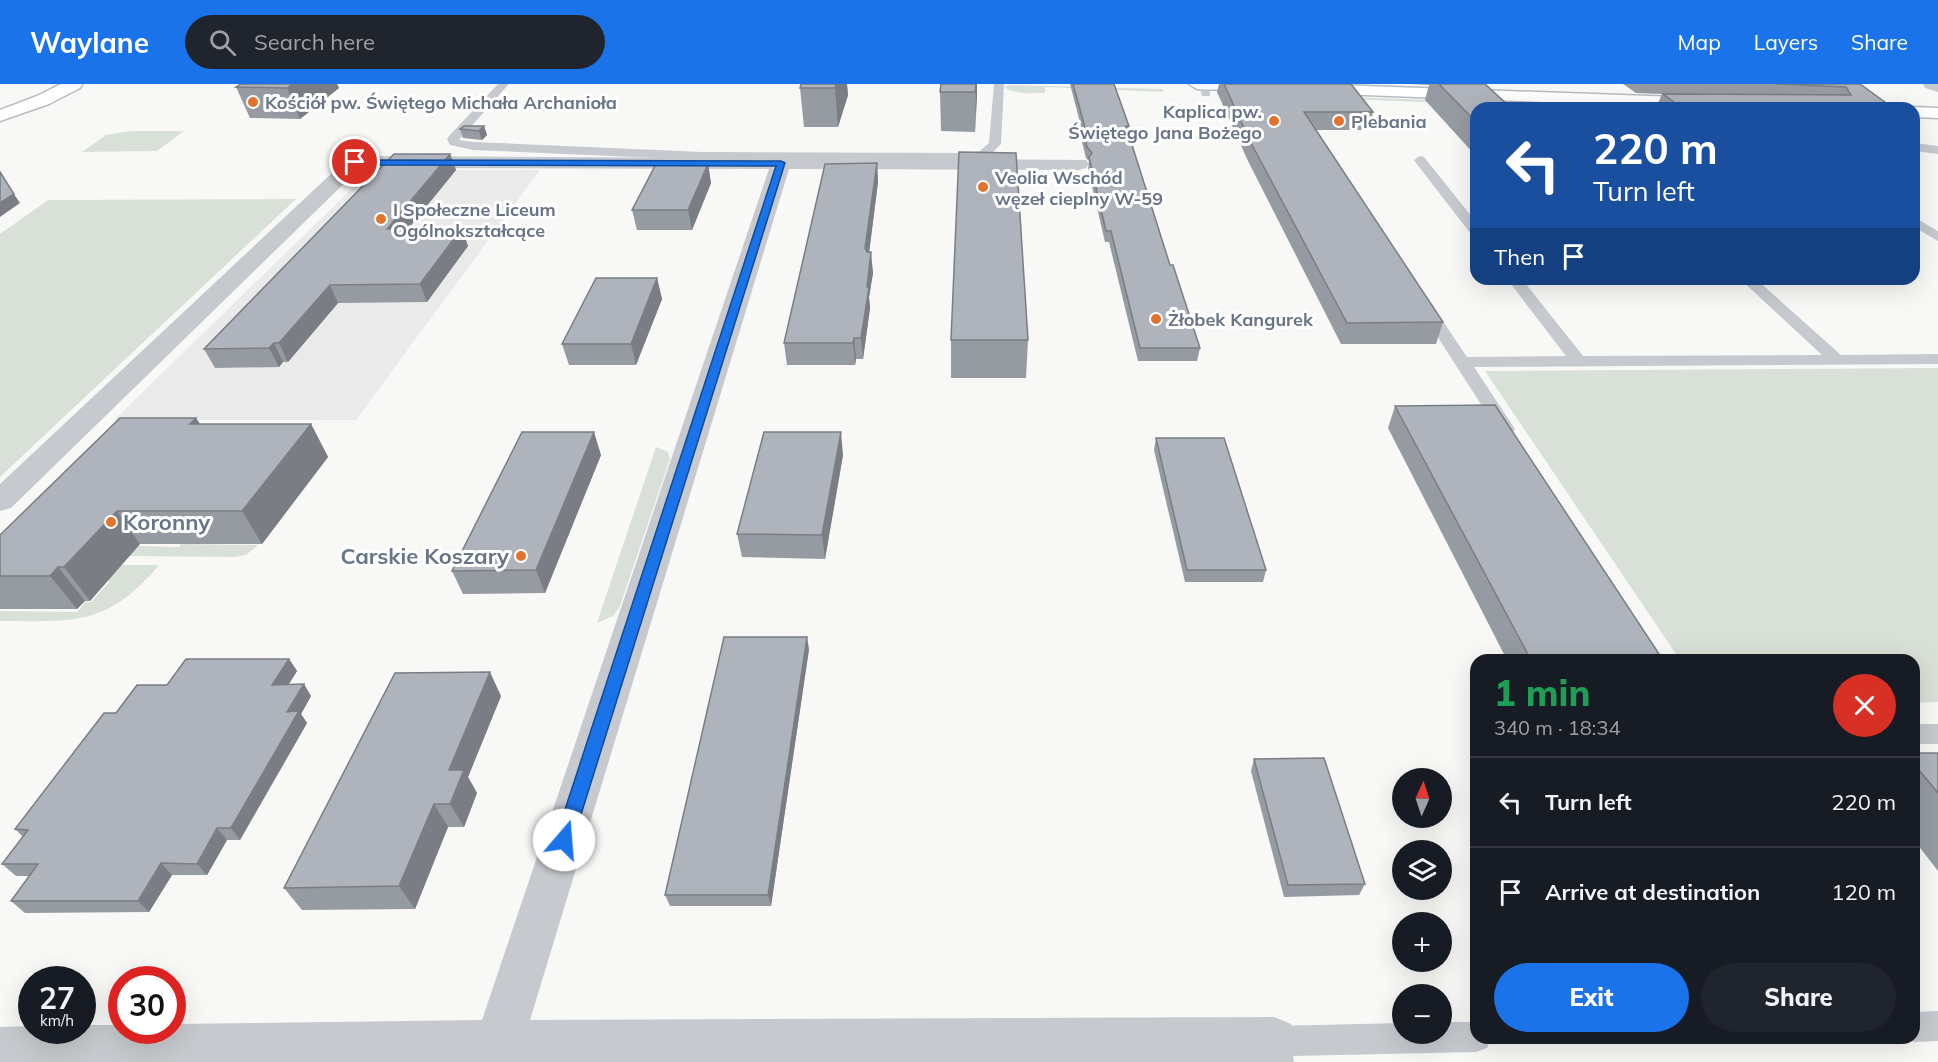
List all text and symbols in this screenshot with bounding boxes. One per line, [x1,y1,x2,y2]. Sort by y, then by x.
search box [185,15,605,69]
text: Waylane [30,25,149,60]
icon: search [206,26,239,59]
text: Search here [254,28,375,56]
text: Map [1678,29,1721,55]
text: Layers [1754,29,1818,55]
text: Share [1851,29,1908,55]
place label: Kościół pw. Świętego Michała Archanioła [265,91,617,114]
marker: Kościół pw. Świętego Michała Archanioła [246,95,260,109]
place label: Kaplica pw. Świętego Jana Bożego [1068,100,1262,144]
place label: Plebania [1351,110,1427,133]
marker: Kaplica pw. Świętego Jana Bożego [1267,114,1281,128]
marker: Plebania [1332,114,1346,128]
text: 220 m [1593,122,1718,175]
icon: left [1494,126,1572,204]
pin [329,136,380,187]
icon: arrive [338,145,371,178]
place label: Veolia Wschód węzeł cieplny W-59 [994,166,1163,210]
text: Turn left [1593,174,1695,208]
marker: Veolia Wschód węzeł cieplny W-59 [976,180,990,194]
place label: I Społeczne Liceum Ogólnokształcące [393,198,556,242]
marker: I Społeczne Liceum Ogólnokształcące [374,212,388,226]
icon: arrive [1557,240,1590,273]
text: Then [1494,243,1545,271]
place label: Żłobek Kangurek [1168,308,1314,331]
marker: Żłobek Kangurek [1149,312,1163,326]
place label: Koronny [123,508,210,536]
marker: Koronny [104,515,118,529]
place label: Carskie Koszary [341,542,509,570]
marker: Carskie Koszary [514,549,528,563]
text: 1 min [1494,670,1590,715]
button: close [1833,674,1896,737]
text: 340 m · 18:34 [1494,715,1620,740]
north arrow [1392,768,1452,828]
map controls [1392,768,1452,1044]
icon: left [1494,786,1527,819]
text: Turn left [1545,788,1632,816]
text: 220 m [1831,788,1896,816]
position arrow [532,808,596,872]
button: layers [1392,840,1452,900]
icon: arrive [1494,876,1527,909]
text: Arrive at destination [1545,878,1760,906]
text: 120 m [1831,878,1896,906]
button: + [1392,912,1452,972]
button: Exit [1494,963,1689,1032]
button: Share [1701,963,1896,1032]
speed limit sign: 30 [108,966,186,1044]
text: 27 [39,979,75,1017]
button: − [1392,984,1452,1044]
text: km/h [40,1011,74,1030]

